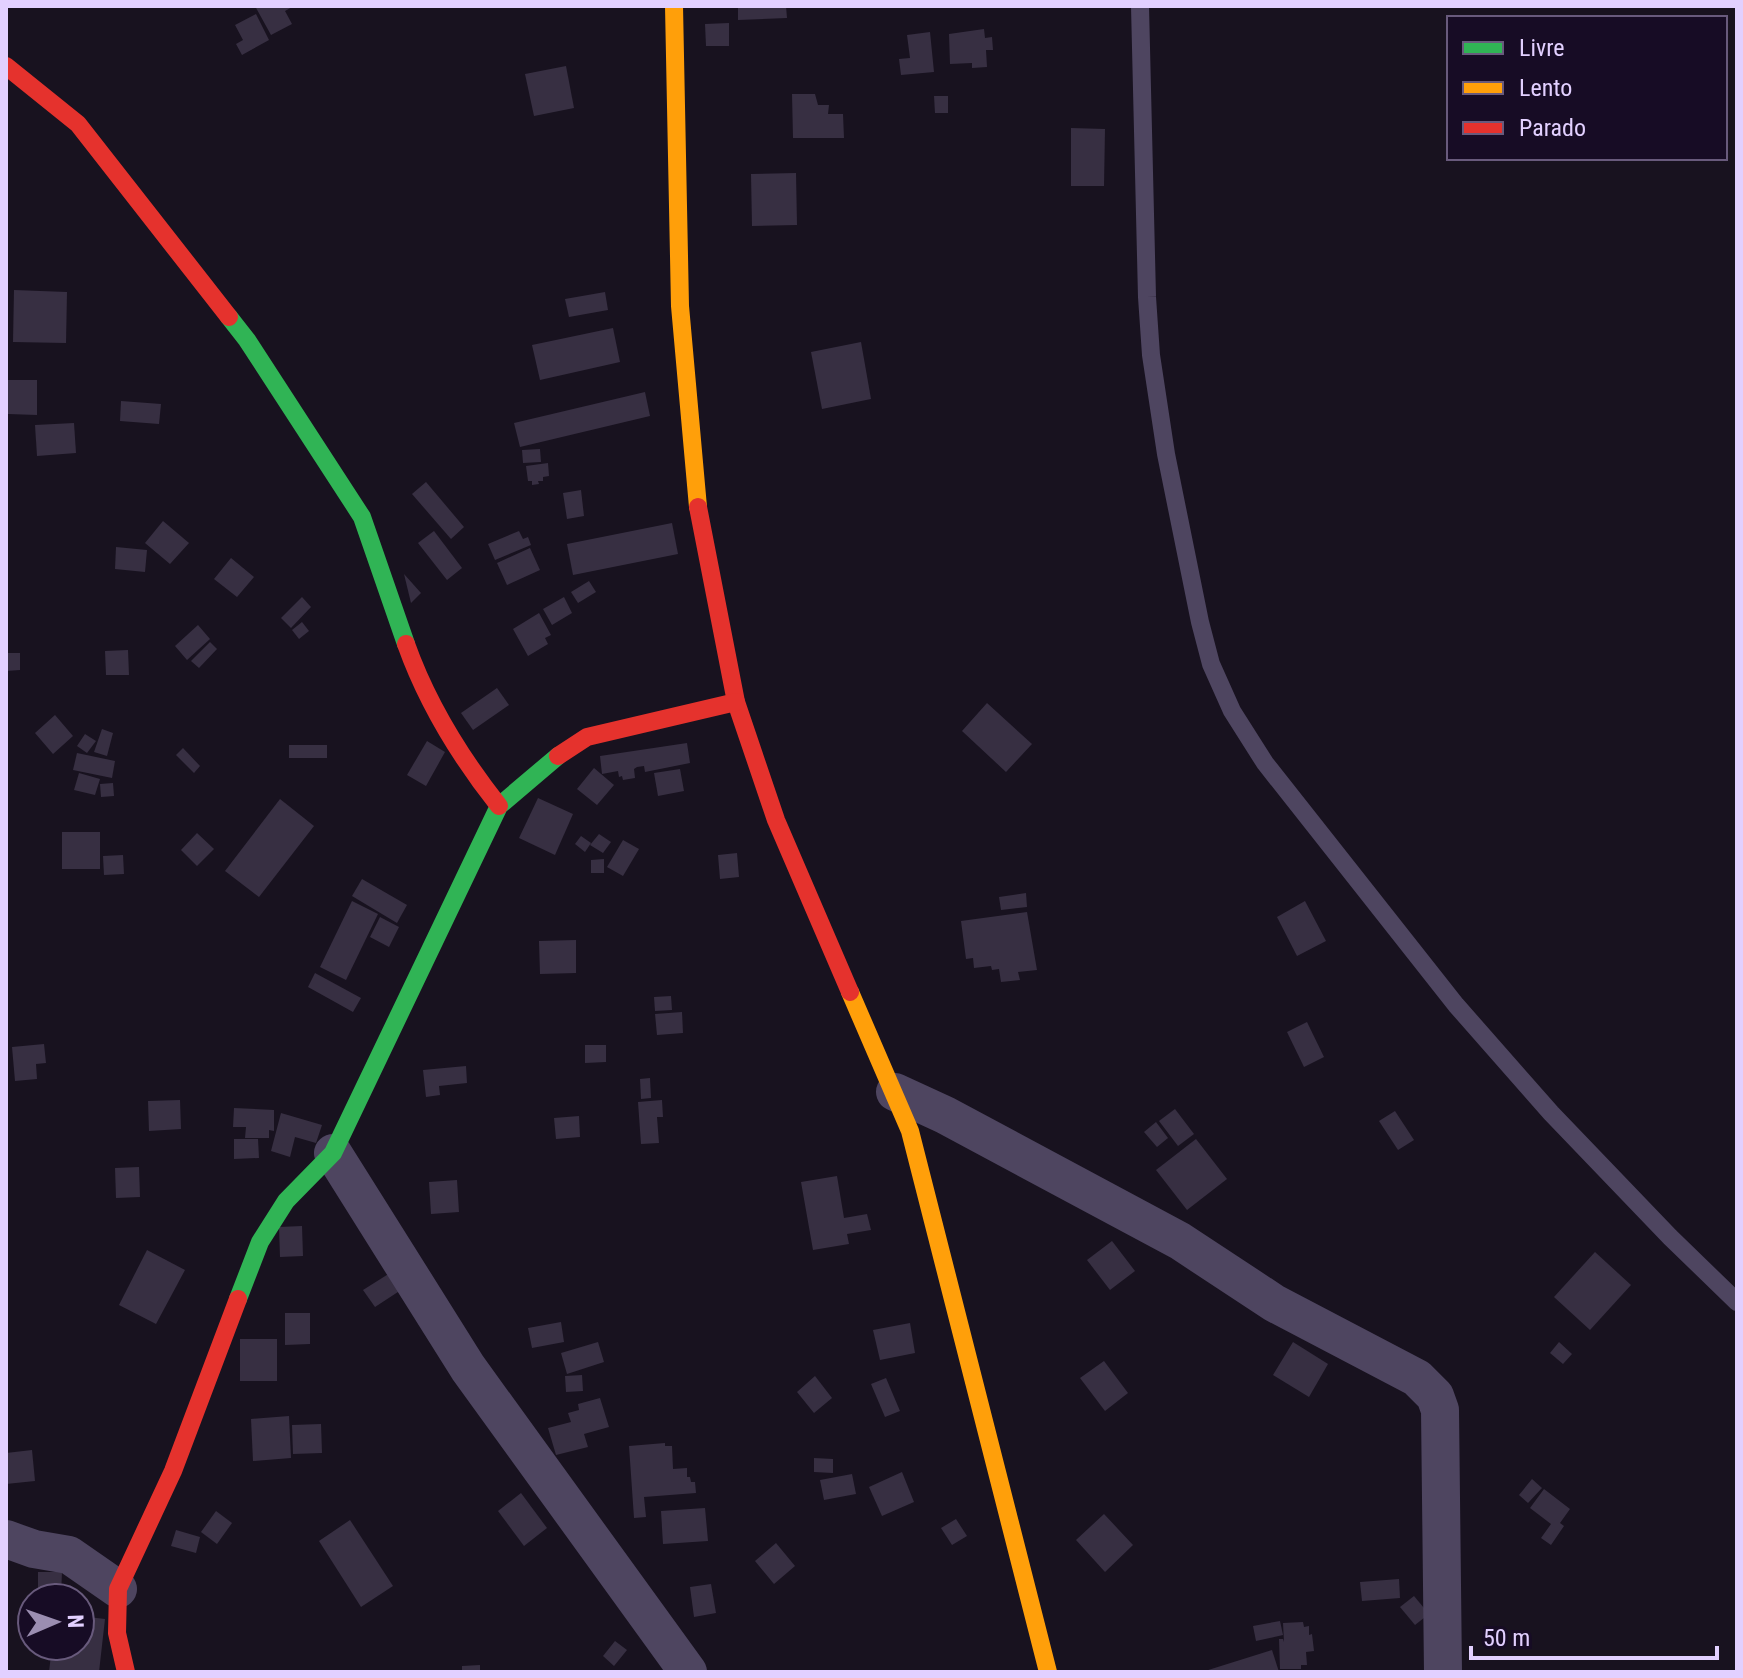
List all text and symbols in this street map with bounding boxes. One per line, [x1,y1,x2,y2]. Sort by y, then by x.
legend [1447,16,1727,160]
text: Livre [1519,34,1565,62]
text: Lento [1519,74,1572,102]
text: Parado [1519,114,1586,142]
north arrow [16,1582,96,1662]
scale bar [1471,1610,1717,1660]
text: N [63,1614,88,1628]
text: 50 m [1483,1624,1530,1652]

